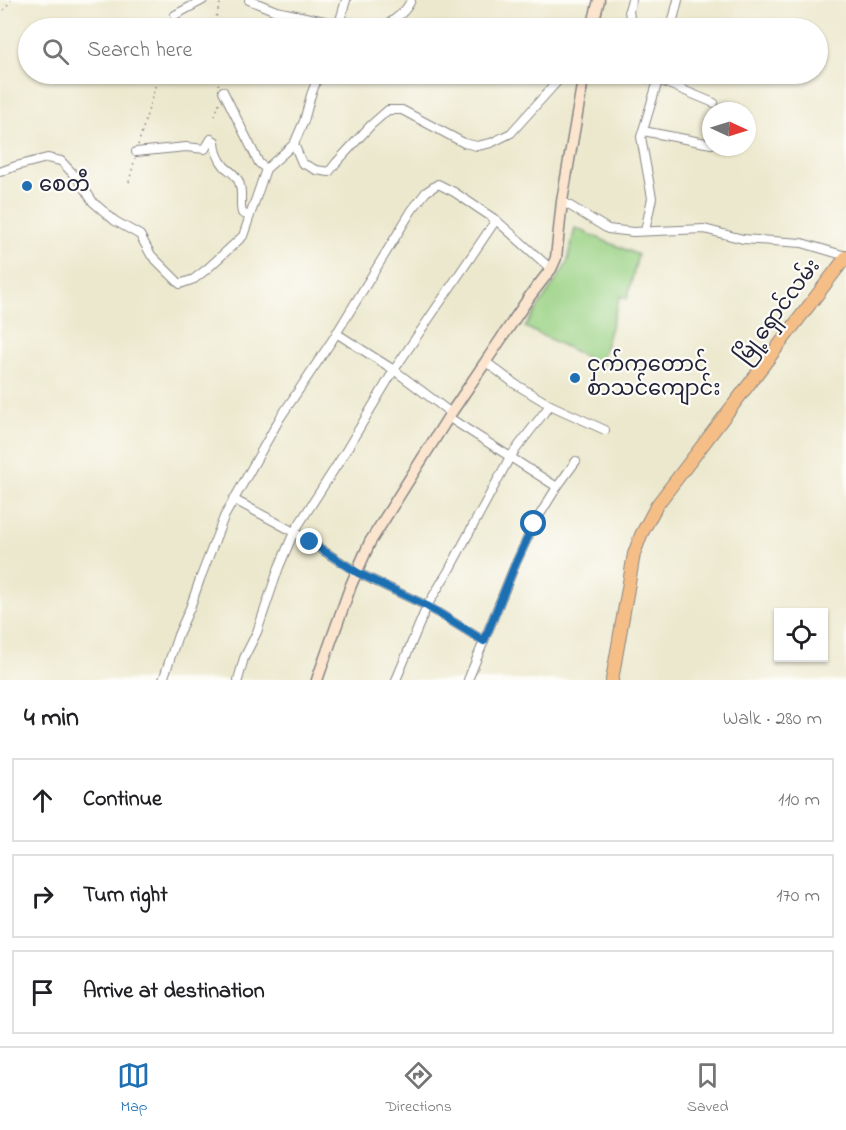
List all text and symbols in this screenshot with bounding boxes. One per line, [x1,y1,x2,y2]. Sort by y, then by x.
search box [18,18,828,84]
icon: search [39,35,72,68]
text: Search here [87,35,192,67]
north arrow [702,102,756,156]
place label: စေတီ [39,168,90,201]
marker: စေတီ [20,179,34,193]
street label: မြို့ရှောင်လမ်း [727,251,828,371]
place label: ငှက်ကတောင် စာသင်ကျောင်း [587,348,720,406]
marker: ငှက်ကတောင် စာသင်ကျောင်း [568,371,582,385]
route start [520,510,546,536]
route end [296,528,322,554]
map controls [774,608,828,662]
button: locate [774,608,828,662]
text: 4 min [24,700,79,738]
text: Walk · 280 m [723,705,822,734]
icon: ahead [26,784,59,817]
text: Continue [83,784,162,816]
text: 110 m [778,786,820,815]
icon: right [26,880,59,913]
text: Turn right [83,880,168,912]
text: 170 m [776,882,820,911]
icon: arrive [26,976,59,1009]
text: Arrive at destination [83,976,265,1008]
tab: Map [117,1059,150,1119]
tab: Directions [385,1059,452,1119]
tab: Saved [687,1059,729,1119]

